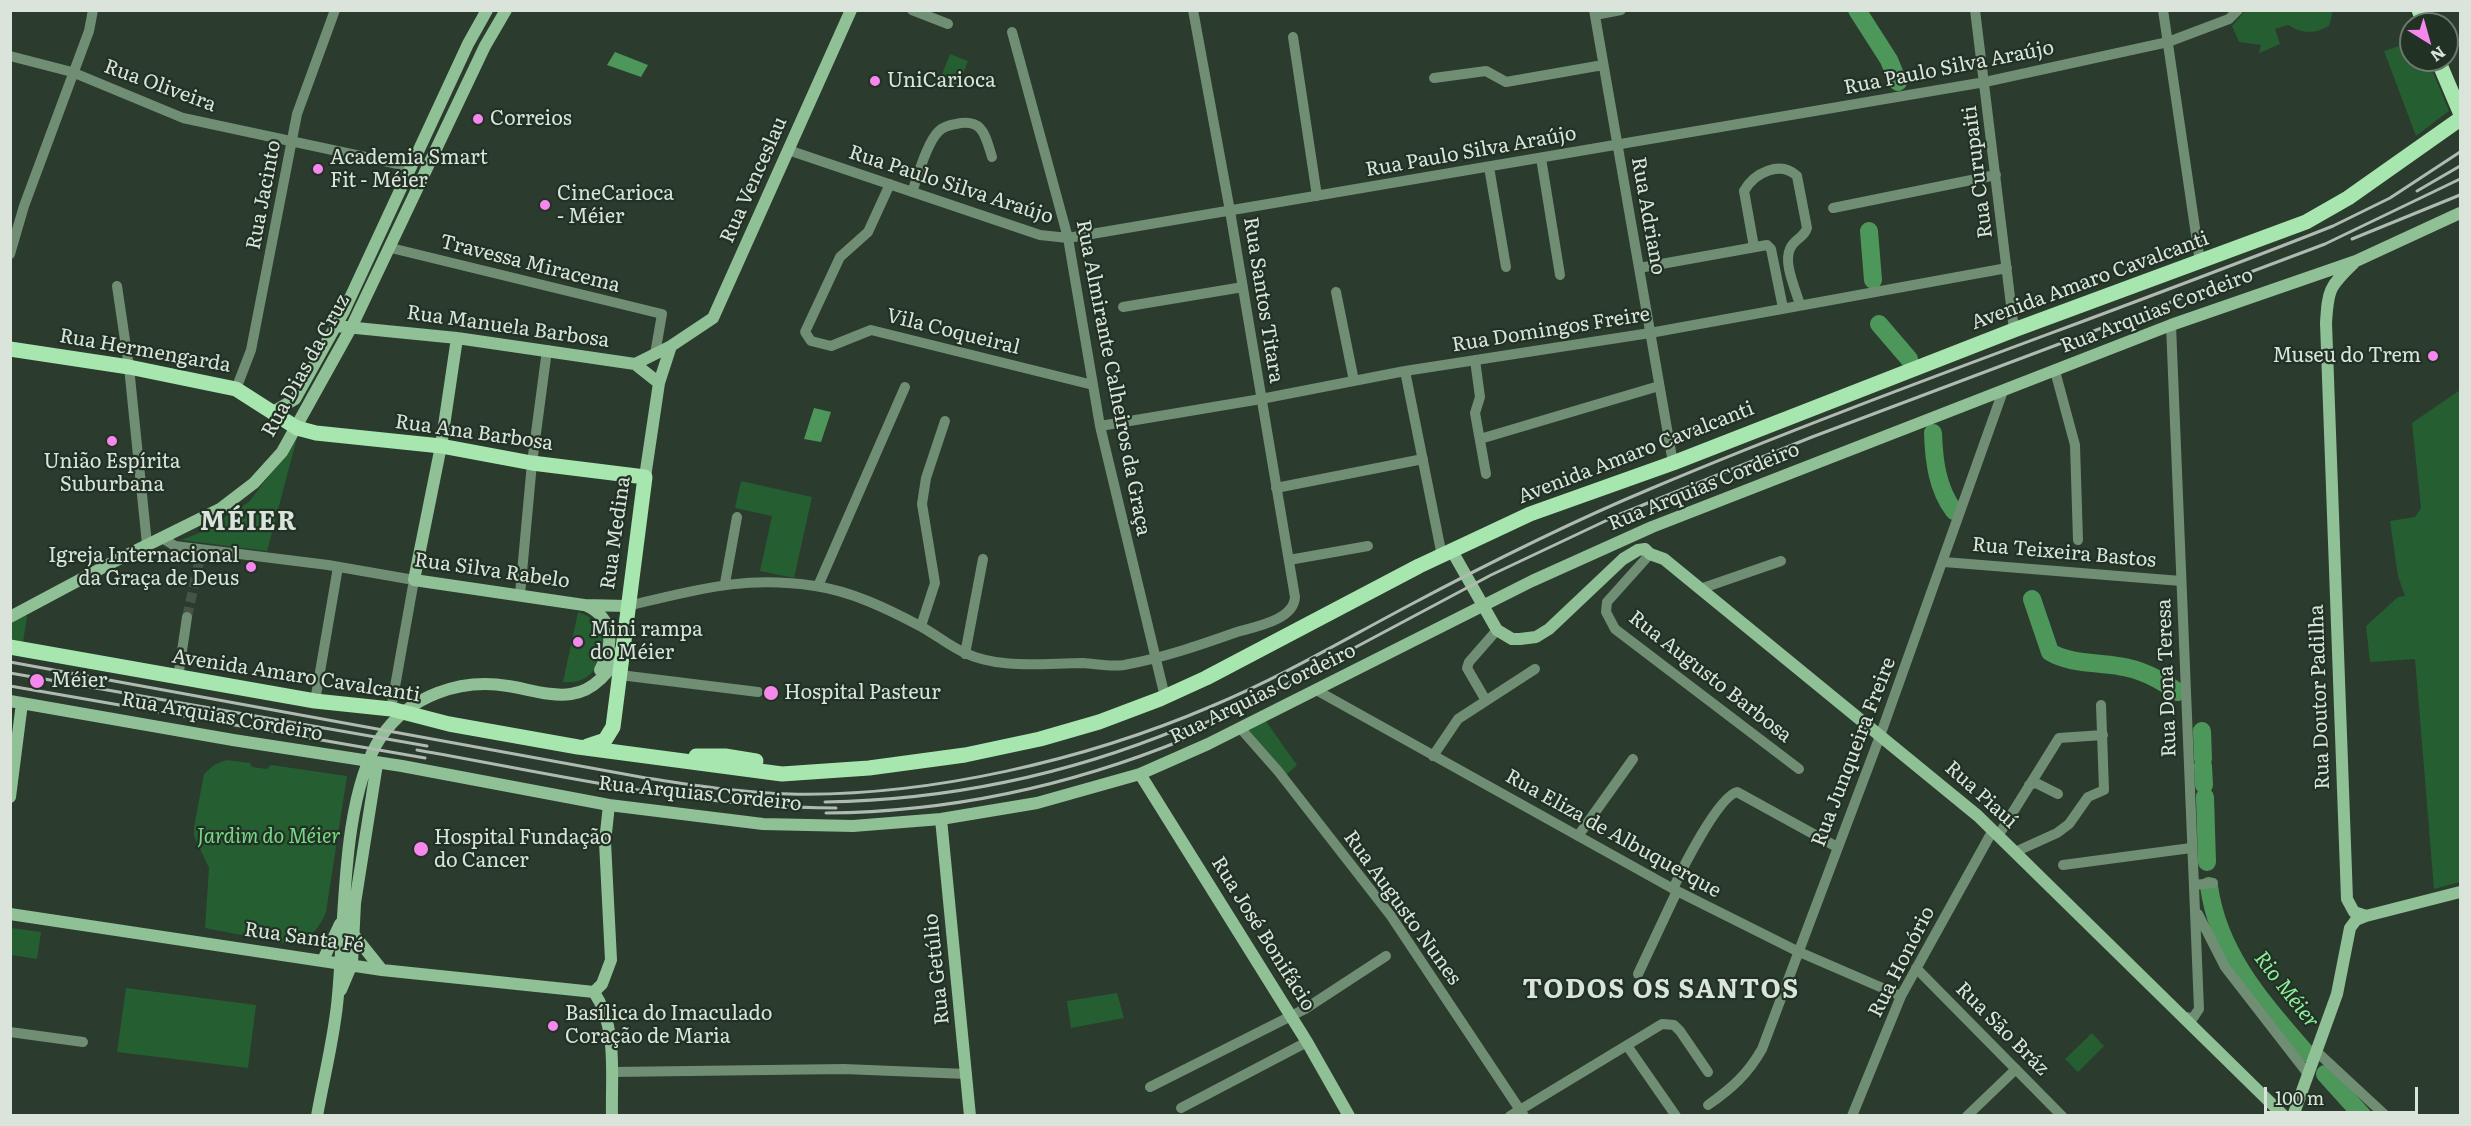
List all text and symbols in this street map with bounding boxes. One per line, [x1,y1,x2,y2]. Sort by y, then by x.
north arrow [2399,12,2459,72]
street label: Rua Paulo Silva Araújo [1842,36,2056,100]
text: N [2426,41,2451,68]
street label: Rua Oliveira [101,55,219,117]
place label: UniCarioca [887,69,996,93]
marker: UniCarioca [868,74,882,88]
street label: Rua Curupaiti [1958,104,1998,240]
place label: Correios [490,107,572,131]
marker: Correios [471,112,485,126]
street label: Rua Venceslau [715,113,793,247]
street label: Rua Paulo Silva Araújo [1364,122,1578,182]
street label: Rua Jacinto [242,138,286,252]
street label: Rua Paulo Silva Araújo [846,141,1056,229]
place label: Academia Smart Fit - Méier [330,146,488,193]
street label: Rua Adriano [1626,155,1670,277]
marker: Academia Smart Fit - Méier [311,162,325,176]
place label: CineCarioca - Méier [557,182,674,229]
marker: CineCarioca - Méier [538,198,552,212]
street label: Rua Santos Titara [1238,215,1288,385]
street label: Rua Almirante Calheiros da Graça [1071,218,1155,538]
street label: Avenida Amaro Cavalcanti [1968,227,2212,335]
street label: Travessa Miracema [437,230,623,298]
street label: Rua Arquias Cordeiro [2057,263,2257,359]
street label: Rua Dias da Cruz [257,290,355,442]
street label: Rua Manuela Barbosa [405,301,611,353]
street label: Rua Domingos Freire [1450,302,1652,358]
street label: Vila Coqueiral [884,304,1022,360]
street label: Rua Hermengarda [57,324,233,378]
place label: Museu do Trem [2272,344,2421,368]
marker: Museu do Trem [2426,349,2440,363]
street label: Avenida Amaro Cavalcanti [1514,397,1758,509]
street label: Rua Ana Barbosa [393,410,555,456]
marker: União Espírita Suburbana [105,434,119,448]
street label: Rua Arquias Cordeiro [1605,438,1803,536]
place label: União Espírita Suburbana [43,450,181,497]
street label: Rua Medina [596,475,636,591]
district label: MÉIER [200,506,298,538]
street label: Rua Teixeira Bastos [1971,533,2157,573]
place label: Igreja Internacional da Graça de Deus [48,544,239,591]
street label: Rua Silva Rabelo [413,548,571,594]
marker: Igreja Internacional da Graça de Deus [244,560,258,574]
street label: Rua Dona Teresa [2152,598,2182,758]
street label: Rua Doutor Padilha [2305,604,2335,790]
street label: Rua Augusto Barbosa [1624,606,1796,748]
place label: Mini rampa do Méier [590,618,703,665]
marker: Mini rampa do Méier [571,635,585,649]
street label: Rua Arquias Cordeiro [1166,638,1360,750]
street label: Avenida Amaro Cavalcanti [170,645,422,707]
street label: Rua Junqueira Freire [1807,654,1901,850]
place label: Méier [51,669,107,693]
marker: Méier [28,672,46,690]
place label: Hospital Pasteur [784,681,941,705]
marker: Hospital Pasteur [762,684,780,702]
street label: Rua Arquias Cordeiro [119,687,325,747]
street label: Rua Piauí [1940,756,2022,834]
street label: Rua Eliza de Albuquerque [1501,765,1725,903]
street label: Rua Arquias Cordeiro [597,771,803,817]
park label: Jardim do Méier [197,825,341,849]
place label: Hospital Fundação do Cancer [434,826,612,873]
street label: Rua Augusto Nunes [1338,826,1466,990]
marker: Hospital Fundação do Cancer [412,840,430,858]
street label: Rua José Bonifácio [1206,852,1320,1016]
street label: Rua Honório [1864,902,1940,1022]
street label: Rua Getúlio [919,912,955,1026]
street label: Rua Santa Fé [243,918,365,958]
water label: Rio Méier [2248,946,2324,1034]
district label: TODOS OS SANTOS [1522,974,1800,1006]
street label: Rua São Bráz [1950,977,2054,1081]
place label: Basílica do Imaculado Coração de Maria [565,1002,772,1049]
marker: Basílica do Imaculado Coração de Maria [546,1019,560,1033]
scale bar [2267,1075,2422,1113]
text: 100 m [2275,1084,2324,1111]

